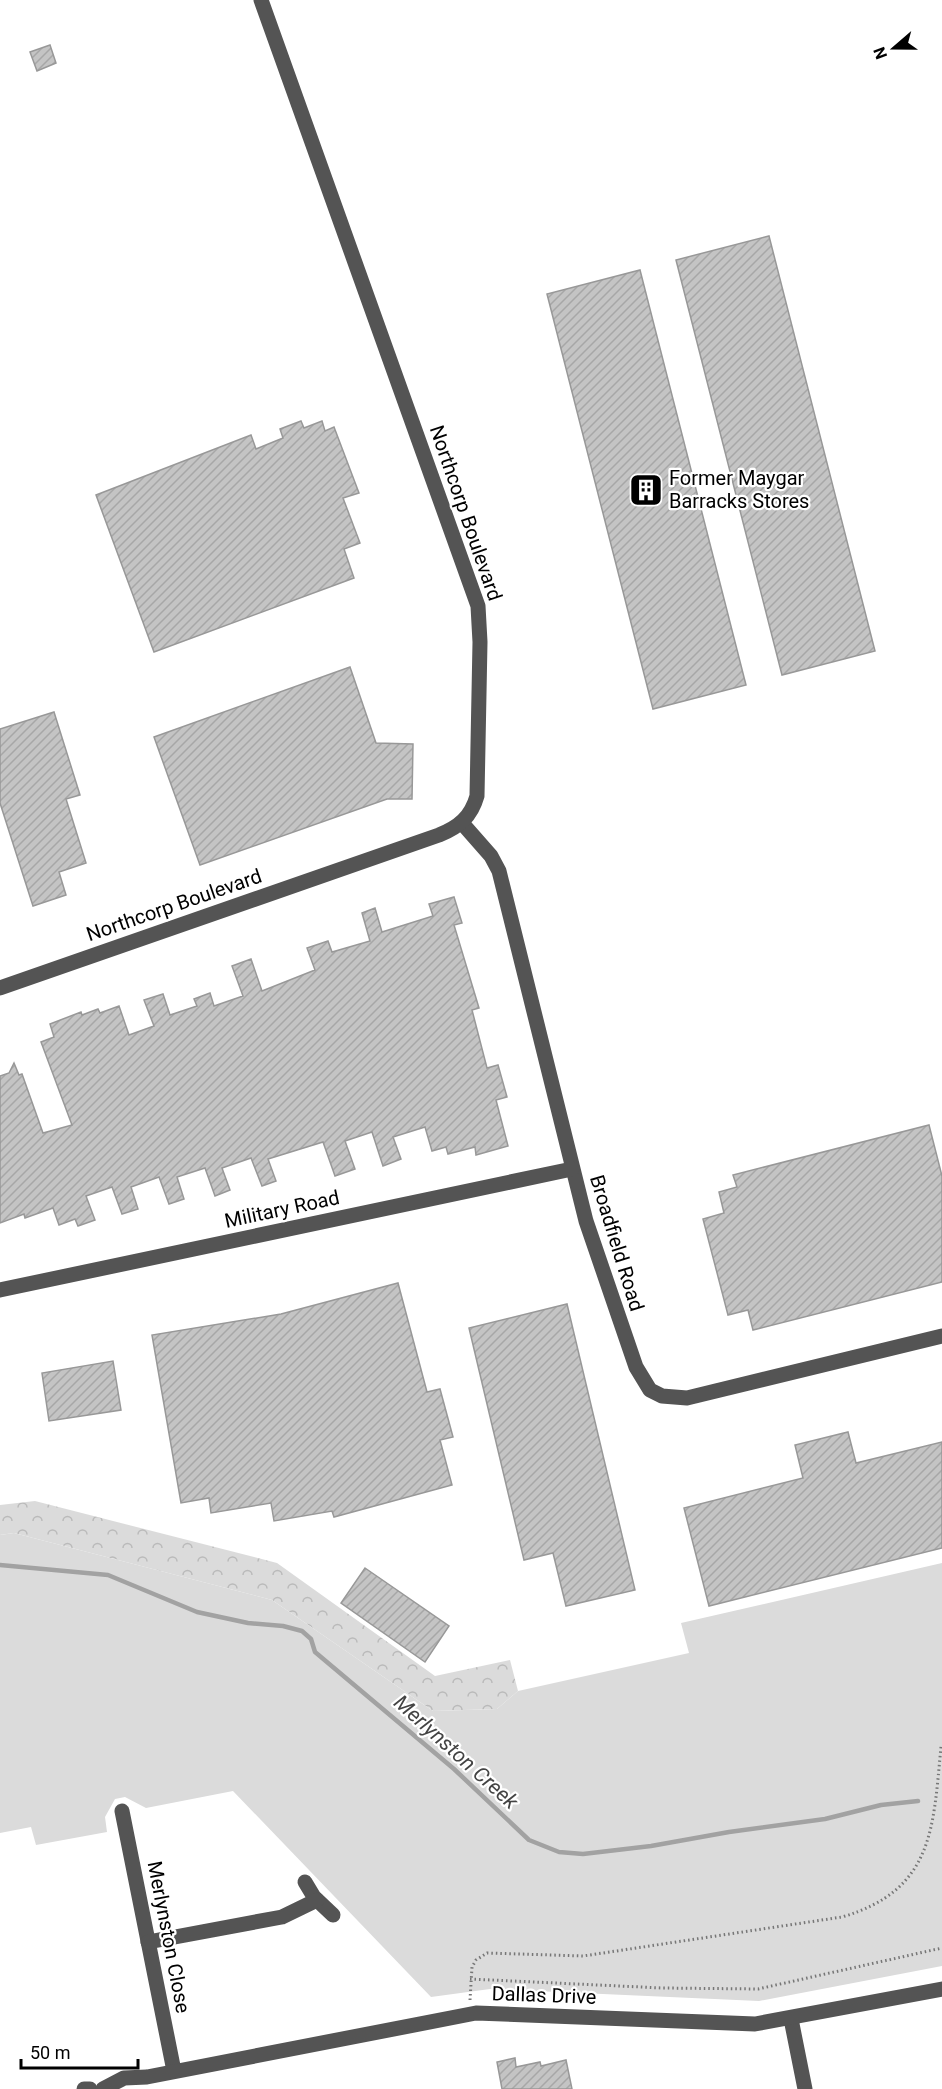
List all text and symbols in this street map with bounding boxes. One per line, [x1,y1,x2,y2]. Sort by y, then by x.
north arrow [864,18,924,78]
text: N [870,44,891,62]
street label: Northcorp Boulevard [425,422,507,604]
place label: Former Maygar Barracks Stores [669,466,809,513]
building icon: Former Maygar Barracks Stores [628,472,664,508]
street label: Northcorp Boulevard [83,864,265,946]
street label: Broadfield Road [585,1172,649,1314]
street label: Military Road [222,1185,342,1233]
water label: Merlynston Creek [389,1690,523,1814]
street label: Merlynston Close [142,1859,196,2015]
street label: Dallas Drive [491,1981,597,2009]
scale bar [21,2032,138,2070]
text: 50 m [30,2042,70,2063]

